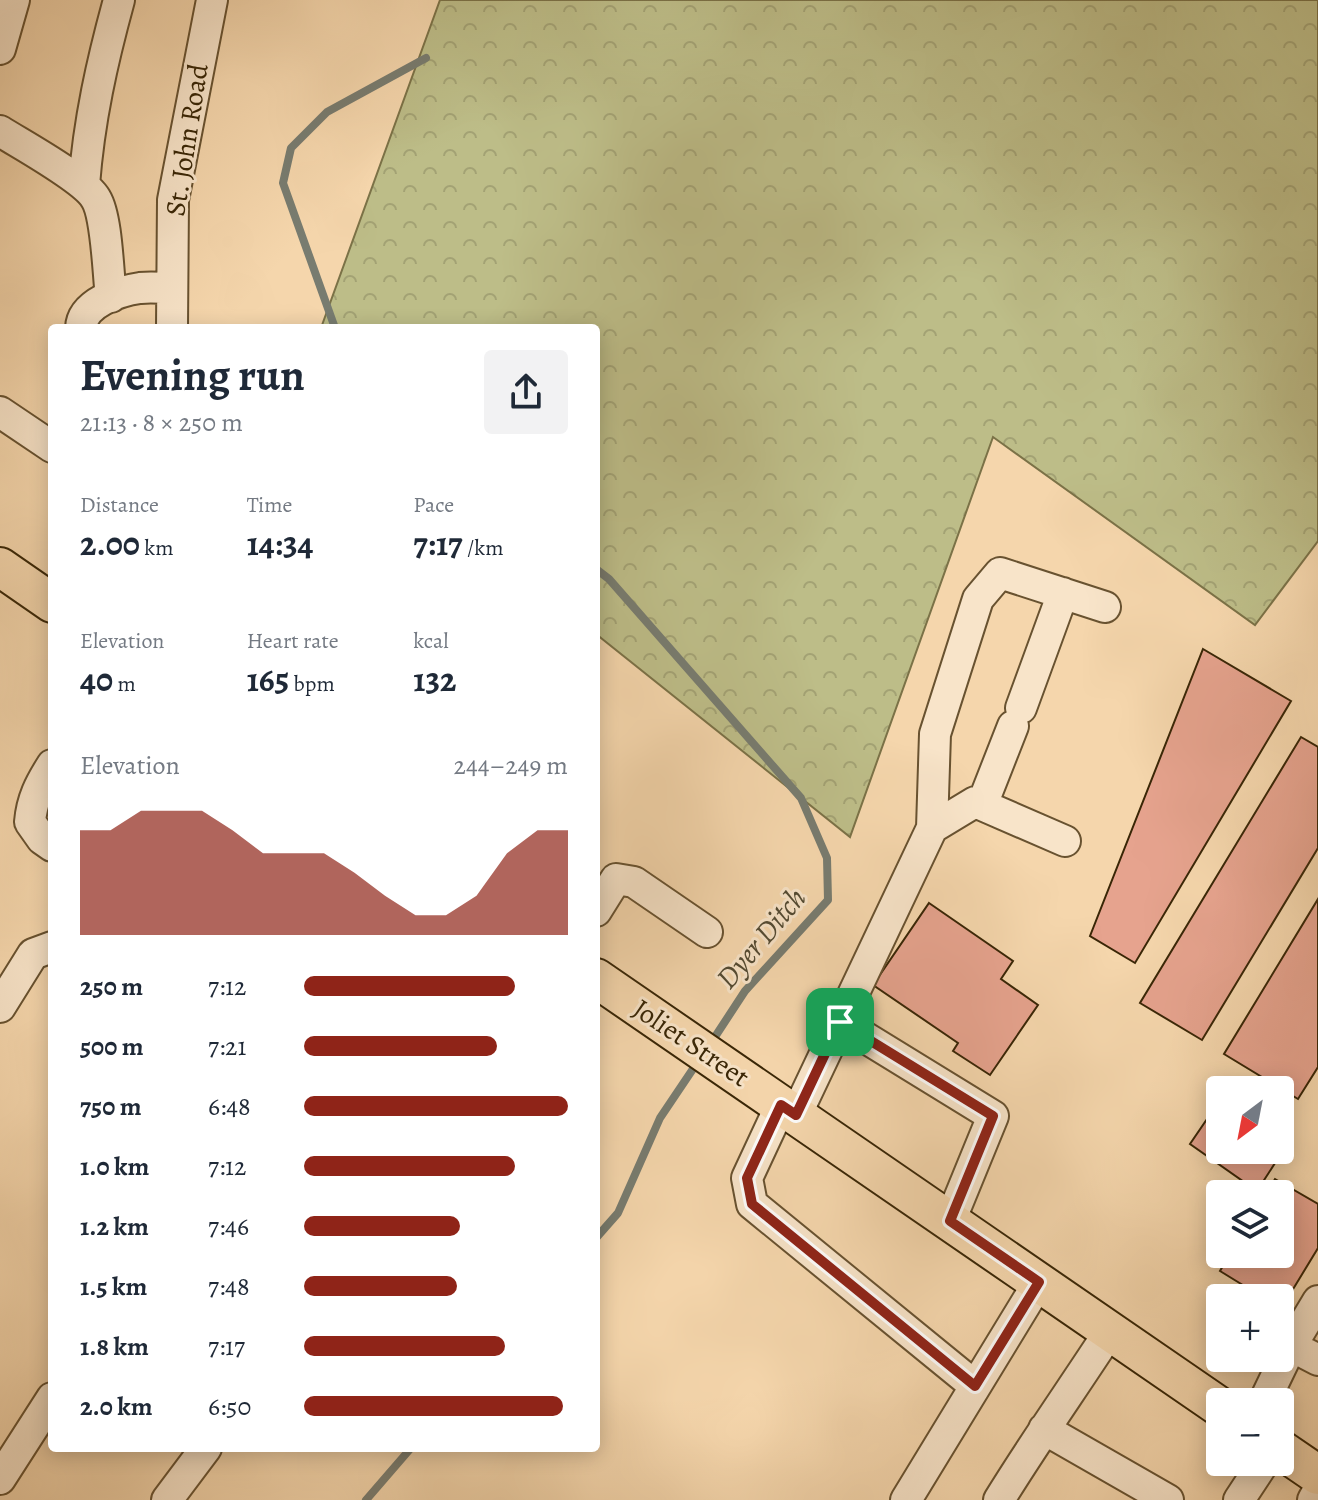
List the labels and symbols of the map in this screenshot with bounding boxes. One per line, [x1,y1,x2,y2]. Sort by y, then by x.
street label: St. John Road [156,60,218,219]
water label: Dyer Ditch [707,879,815,997]
pin [806,988,874,1056]
street label: Joliet Street [625,990,757,1096]
north arrow [1206,1076,1294,1164]

